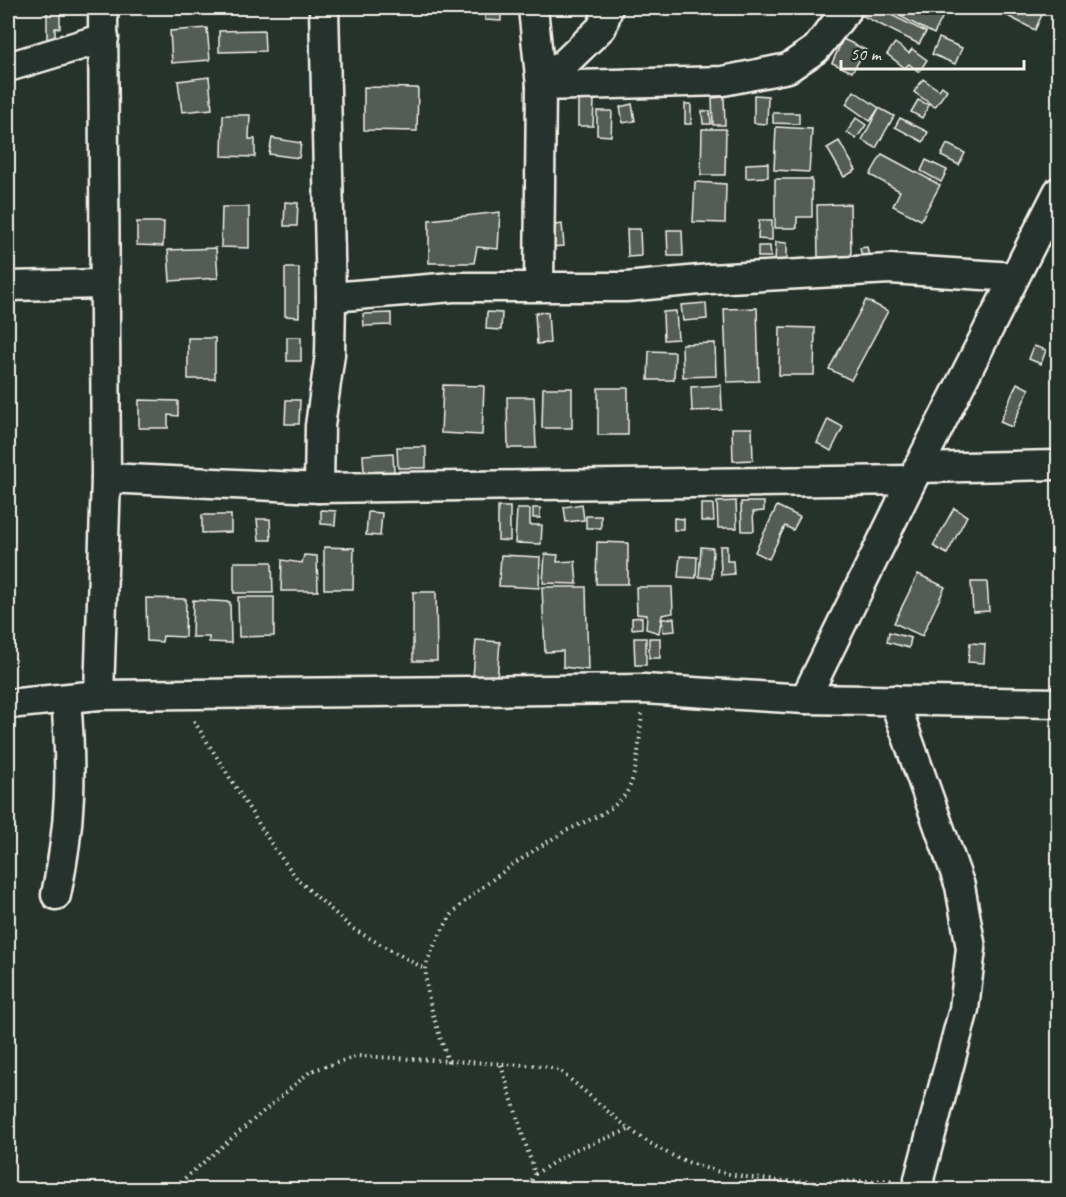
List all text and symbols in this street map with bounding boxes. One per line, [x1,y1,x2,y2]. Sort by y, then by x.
scale bar [841,33,1024,71]
text: 50 m [850,43,883,65]

